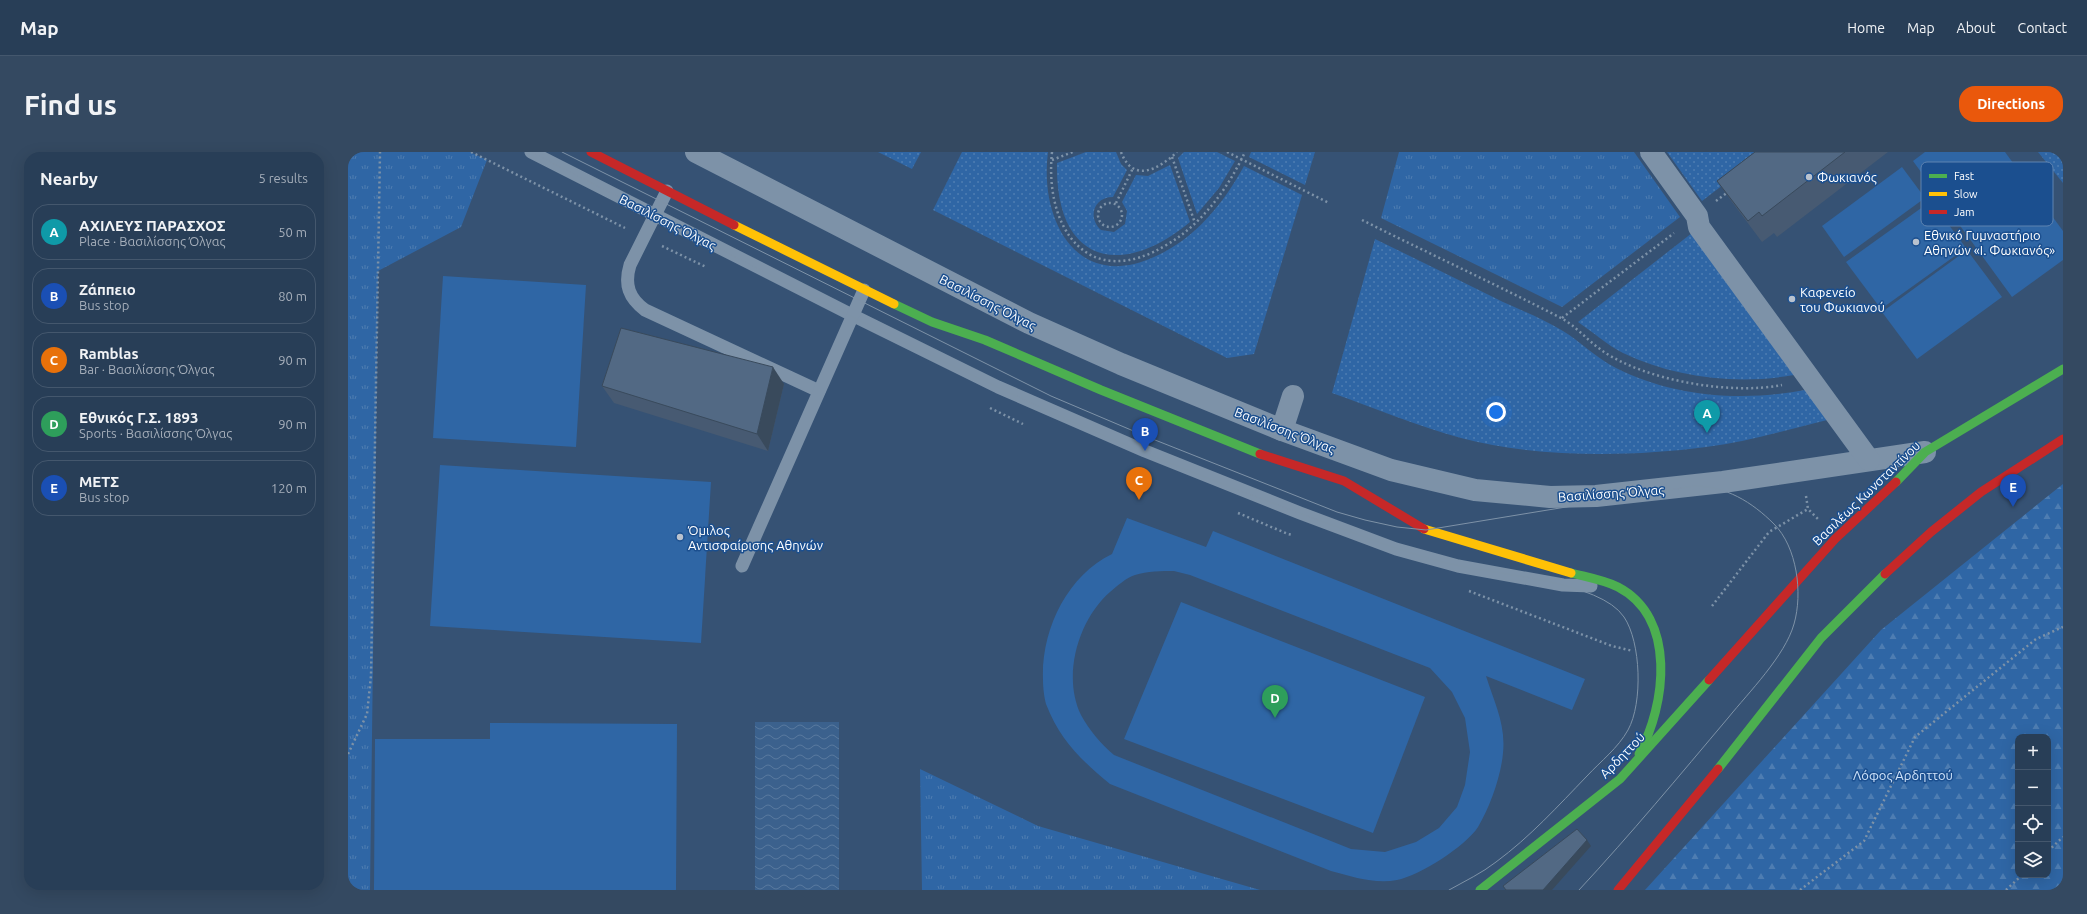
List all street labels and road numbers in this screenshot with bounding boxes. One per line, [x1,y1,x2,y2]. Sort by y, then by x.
street label: Βασιλίσσης Όλγας [617,192,719,253]
street label: Βασιλίσσης Όλγας [937,272,1039,333]
street label: Βασιλίσσης Όλγας [1233,404,1337,457]
street label: Βασιλέως Κωνσταντίνου [1809,438,1923,549]
street label: Βασιλίσσης Όλγας [1557,482,1665,505]
street label: Αρδηττού [1597,729,1647,781]

